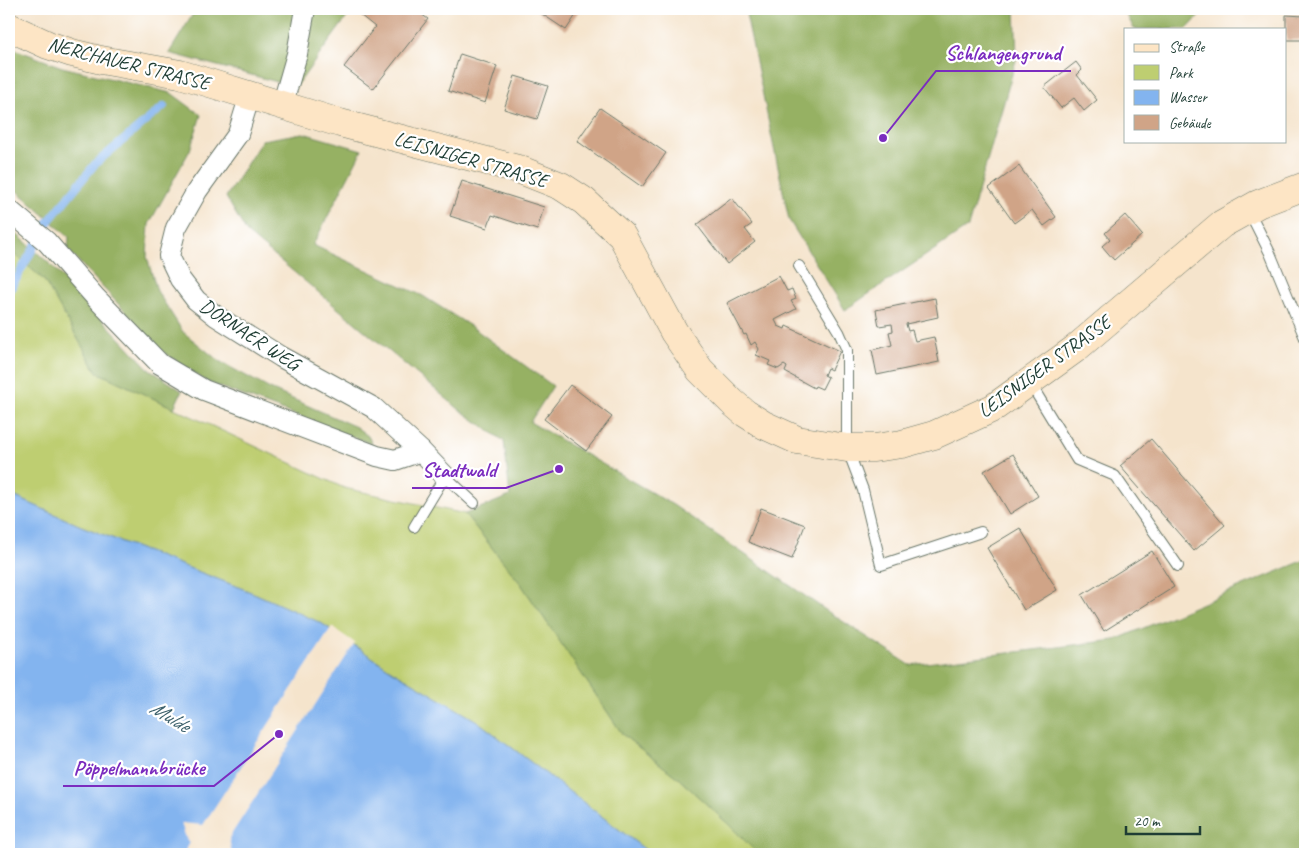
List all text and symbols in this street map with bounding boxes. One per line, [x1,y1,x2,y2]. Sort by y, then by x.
legend [1124,28,1286,142]
street label: NERCHAUER STRASSE [45,31,215,96]
callout: Schlangengrund [936,35,1071,71]
text: Straße [1169,38,1205,57]
text: Schlangengrund [945,40,1064,66]
text: Park [1169,64,1194,83]
text: Wasser [1169,88,1208,107]
text: Gebäude [1169,114,1212,133]
street label: LEISNIGER STRASSE [391,126,553,194]
street label: DORNAER WEG [195,293,307,378]
street label: LEISNIGER STRASSE [973,308,1118,423]
callout: Stadtwald [412,452,506,488]
text: Stadtwald [422,457,500,483]
water label: Mulde [146,694,197,739]
callout: Pöppelmannbrücke [63,750,214,786]
text: Pöppelmannbrücke [74,755,206,781]
scale bar [1126,803,1200,835]
text: 20 m [1134,812,1161,831]

